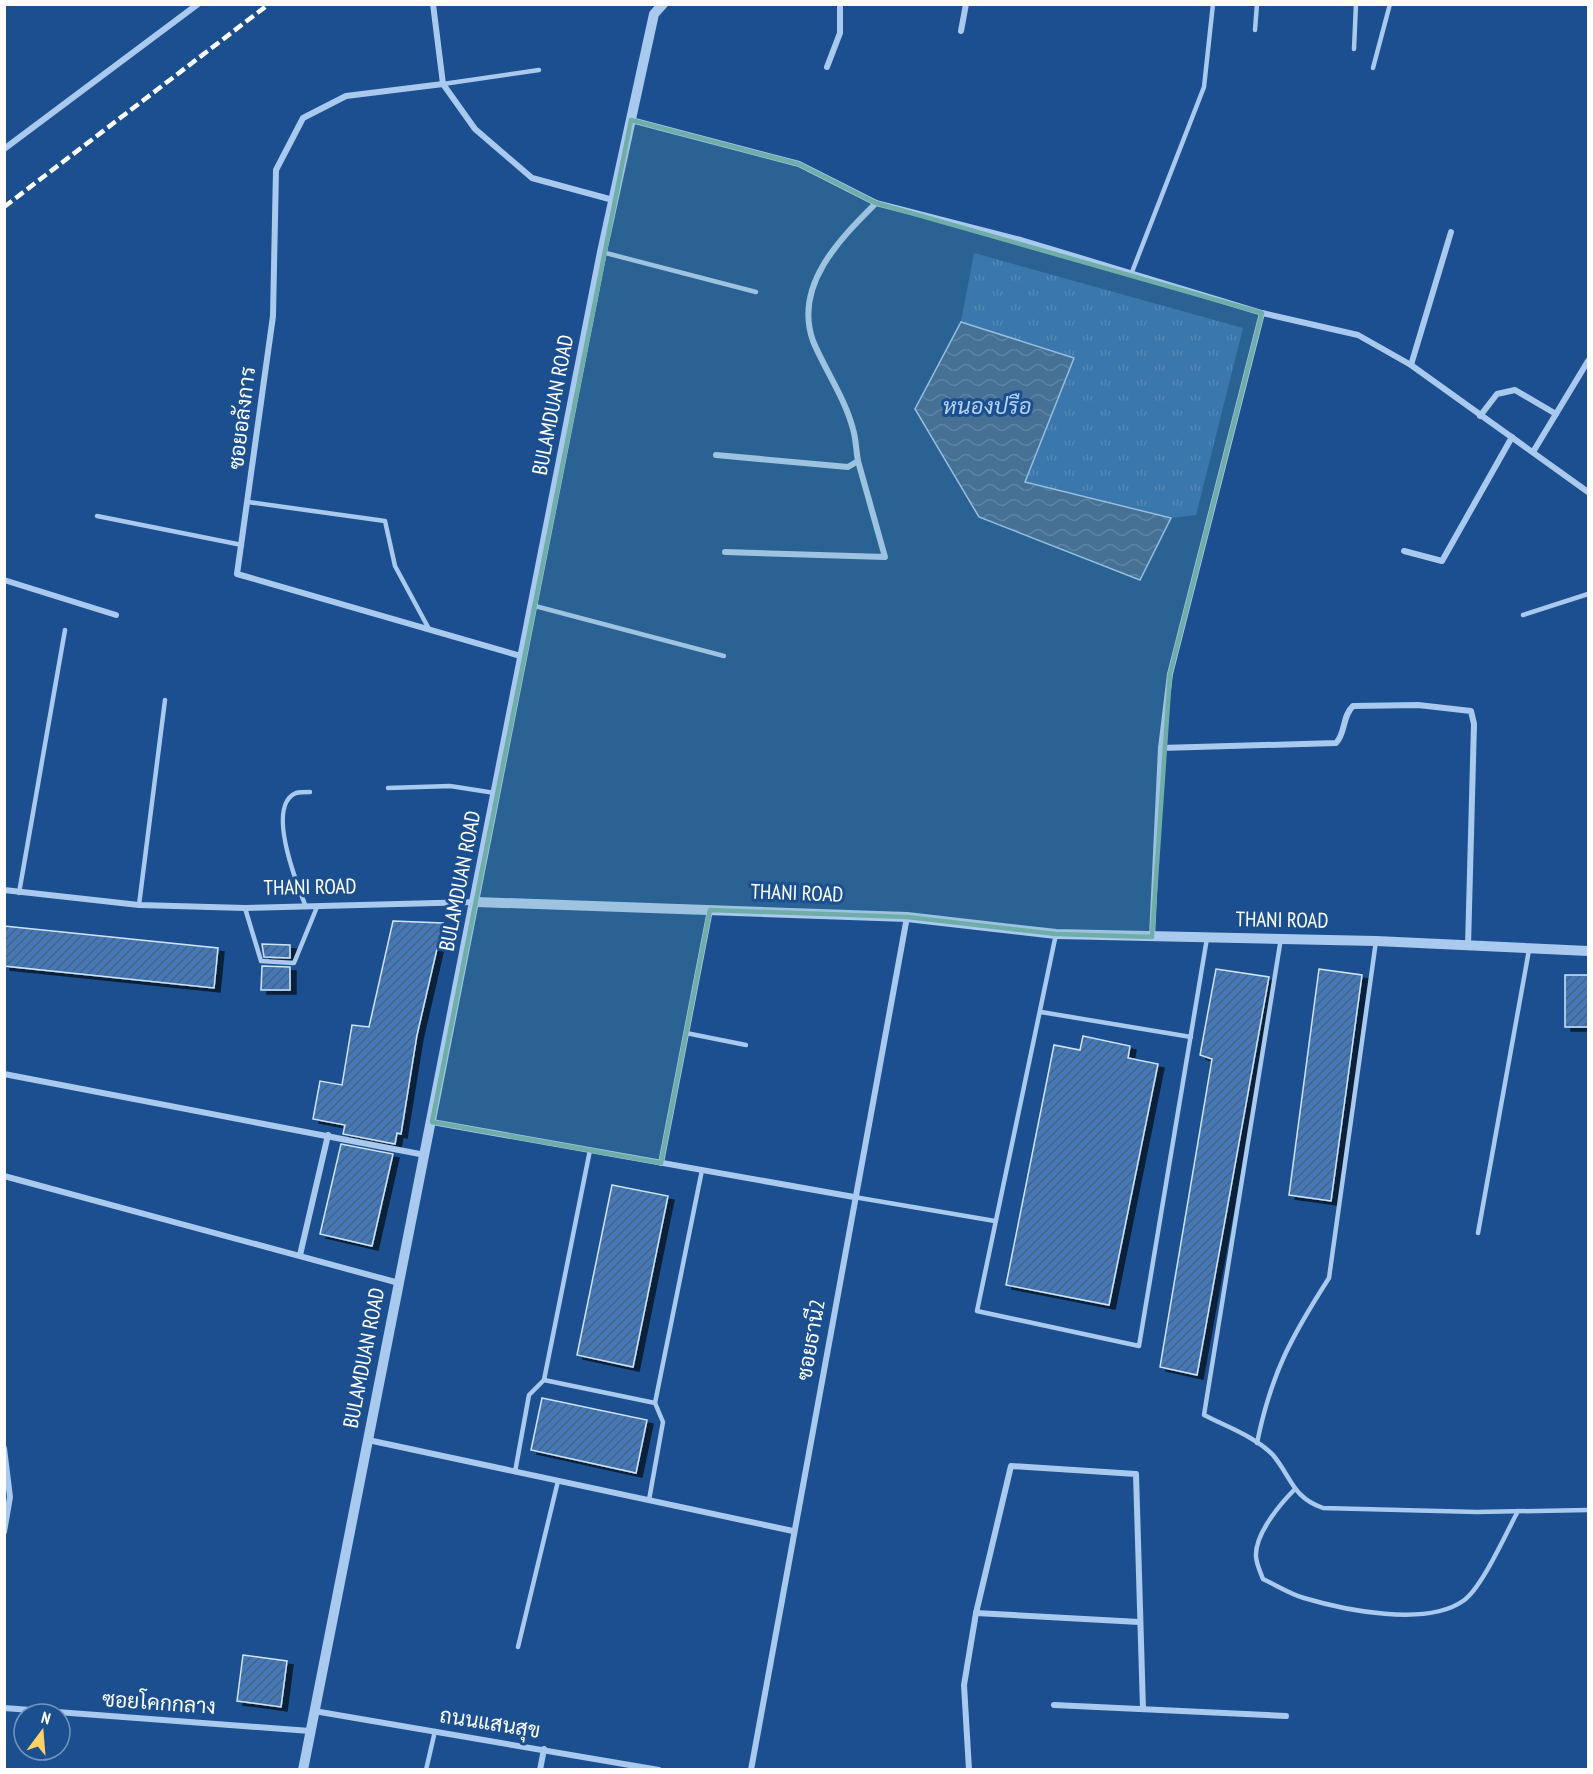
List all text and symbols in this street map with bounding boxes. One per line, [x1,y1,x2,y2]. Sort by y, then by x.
street label: BULAMDUAN ROAD [526,333,579,477]
street label: ซอยอลังการ [222,365,261,471]
water label: หนองปรือ [943,392,1031,420]
street label: BULAMDUAN ROAD [433,809,486,953]
street label: THANI ROAD [263,872,357,901]
street label: THANI ROAD [750,877,844,908]
street label: THANI ROAD [1235,905,1329,934]
street label: BULAMDUAN ROAD [337,1286,390,1430]
street label: ซอยธานี2 [790,1297,831,1382]
street label: ซอยโคกกลาง [101,1685,217,1720]
street label: ถนนแสนสุข [438,1701,542,1745]
north arrow [12,1702,72,1762]
text: N [39,1707,53,1728]

